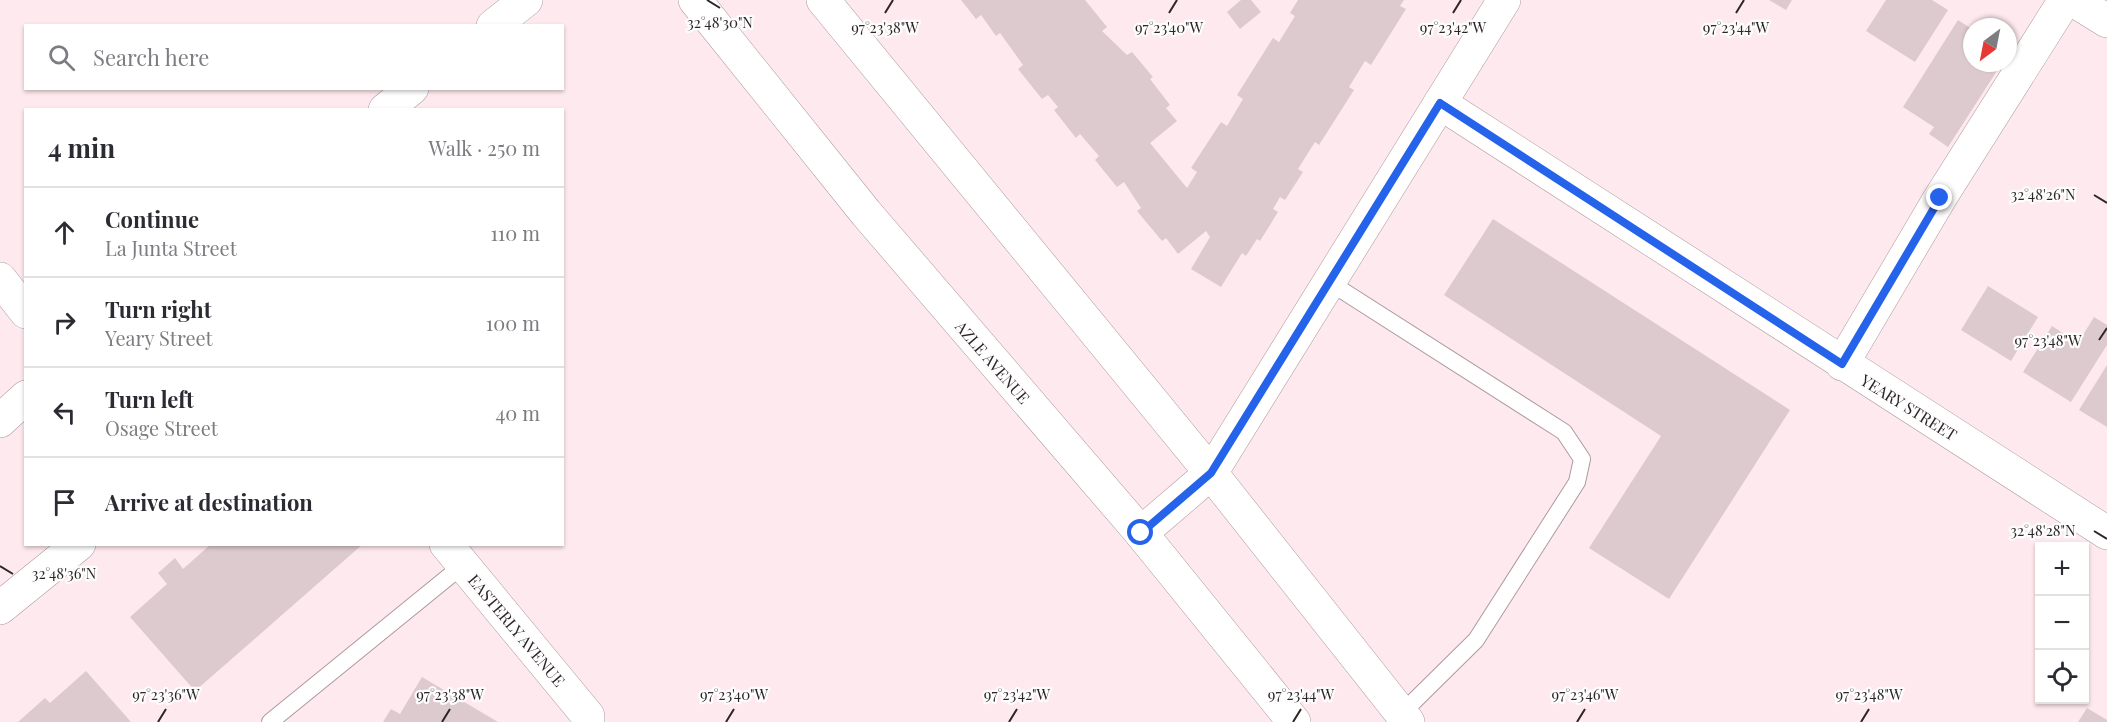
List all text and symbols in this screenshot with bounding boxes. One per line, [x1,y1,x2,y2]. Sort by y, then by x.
text: 32°48'30"N [687,12,753,32]
text: 97°23'38"W [851,17,919,37]
text: 97°23'40"W [1135,17,1203,37]
text: 97°23'42"W [1420,17,1487,37]
text: 97°23'44"W [1703,17,1770,37]
north arrow [1963,18,2017,72]
search box [24,24,564,90]
icon: search [45,41,78,74]
text: Search here [93,42,209,72]
text: 4 min [48,130,115,165]
text: Walk · 250 m [429,134,540,161]
route end [1926,184,1952,210]
text: 32°48'26"N [2010,184,2076,204]
text: Continue [105,204,199,234]
icon: ahead [48,216,81,249]
text: 110 m [490,219,540,246]
text: La Junta Street [105,234,237,261]
text: Turn right [105,294,211,324]
icon: right [48,306,81,339]
text: 100 m [486,309,540,336]
street label: AZLE AVENUE [951,315,1035,408]
text: Yeary Street [105,324,213,351]
text: 97°23'48"W [2014,330,2082,350]
street label: YEARY STREET [1856,368,1961,445]
text: Turn left [105,384,194,414]
icon: left [48,396,81,429]
text: 40 m [495,399,540,426]
text: Osage Street [105,414,218,441]
icon: arrive [48,486,81,519]
text: Arrive at destination [105,487,313,517]
route start [1127,519,1153,545]
text: 32°48'28"N [2010,520,2076,540]
map controls [2035,542,2089,704]
button: + [2035,542,2089,596]
text: 32°48'36"N [32,563,97,583]
street label: EASTERLY AVENUE [464,570,570,690]
button: − [2035,596,2089,650]
button: locate [2035,650,2089,704]
text: 97°23'36"W [132,684,200,704]
text: 97°23'38"W [416,684,484,704]
text: 97°23'40"W [700,684,768,704]
text: 97°23'42"W [984,684,1051,704]
text: 97°23'44"W [1268,684,1335,704]
text: 97°23'46"W [1552,684,1619,704]
text: 97°23'48"W [1835,684,1903,704]

